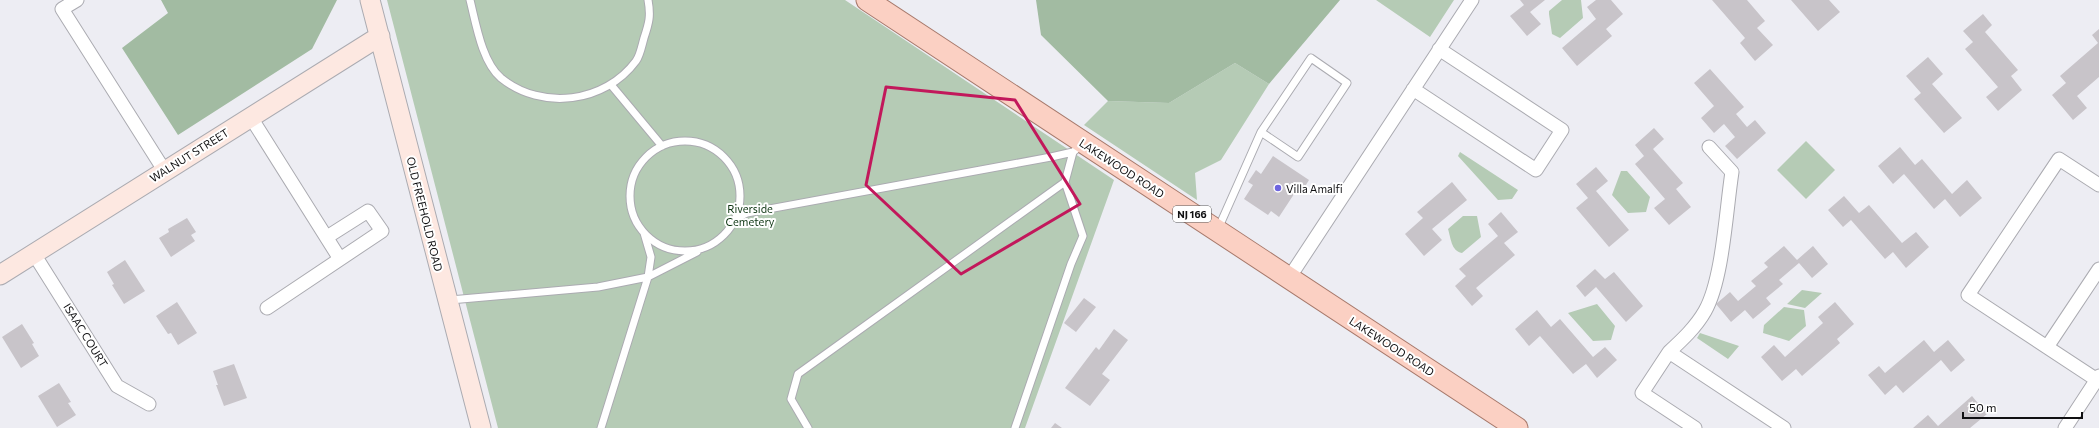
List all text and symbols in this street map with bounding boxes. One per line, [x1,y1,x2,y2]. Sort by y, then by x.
street label: WALNUT STREET [147,125,231,185]
street label: LAKEWOOD ROAD [1077,136,1167,200]
street label: OLD FREEHOLD ROAD [404,155,446,273]
place label: Villa Amalfi [1286,182,1343,195]
marker: Villa Amalfi [1273,183,1283,193]
park label: Riverside Cemetery [726,202,775,228]
road number: NJ 166 [1173,206,1211,222]
street label: ISAAC COURT [61,301,111,369]
street label: LAKEWOOD ROAD [1347,314,1437,378]
scale bar [1963,394,2082,420]
text: 50 m [1969,400,1997,414]

